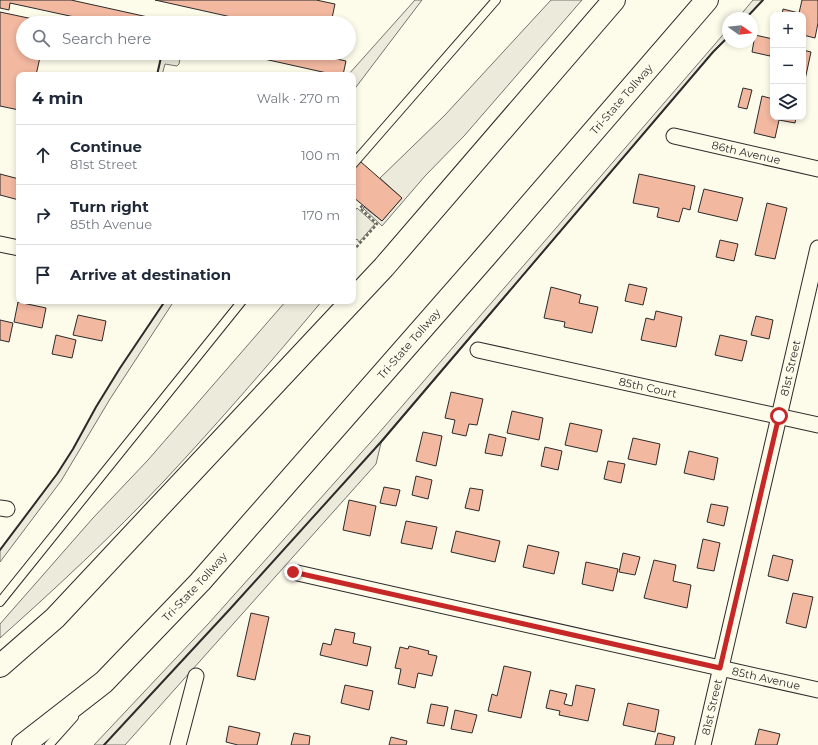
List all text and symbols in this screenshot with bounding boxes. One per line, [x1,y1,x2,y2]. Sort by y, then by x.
north arrow [722,12,758,48]
map controls [770,12,806,120]
button: + [770,12,806,48]
search box [16,16,356,60]
icon: search [30,27,52,49]
text: Search here [62,29,151,48]
button: − [770,48,806,84]
street label: Tri-State Tollway [587,61,656,138]
button: layers [770,84,806,120]
text: 4 min [32,88,83,108]
text: Walk · 270 m [257,90,340,106]
text: Continue [70,137,142,156]
street label: 86th Avenue [710,138,782,167]
icon: ahead [32,144,54,166]
text: 100 m [301,147,340,163]
text: 81st Street [70,156,137,172]
text: Turn right [70,197,149,216]
icon: right [32,204,54,226]
text: 170 m [302,207,340,223]
text: 85th Avenue [70,216,152,232]
icon: arrive [32,264,54,286]
text: Arrive at destination [70,265,231,284]
street label: Tri-State Tollway [374,306,444,382]
street label: 81st Street [777,338,804,397]
street label: 85th Court [618,374,679,401]
route start [770,407,788,425]
street label: Tri-State Tollway [159,549,230,624]
route end [284,563,302,581]
street label: 85th Avenue [731,664,802,693]
street label: 81st Street [699,677,725,736]

